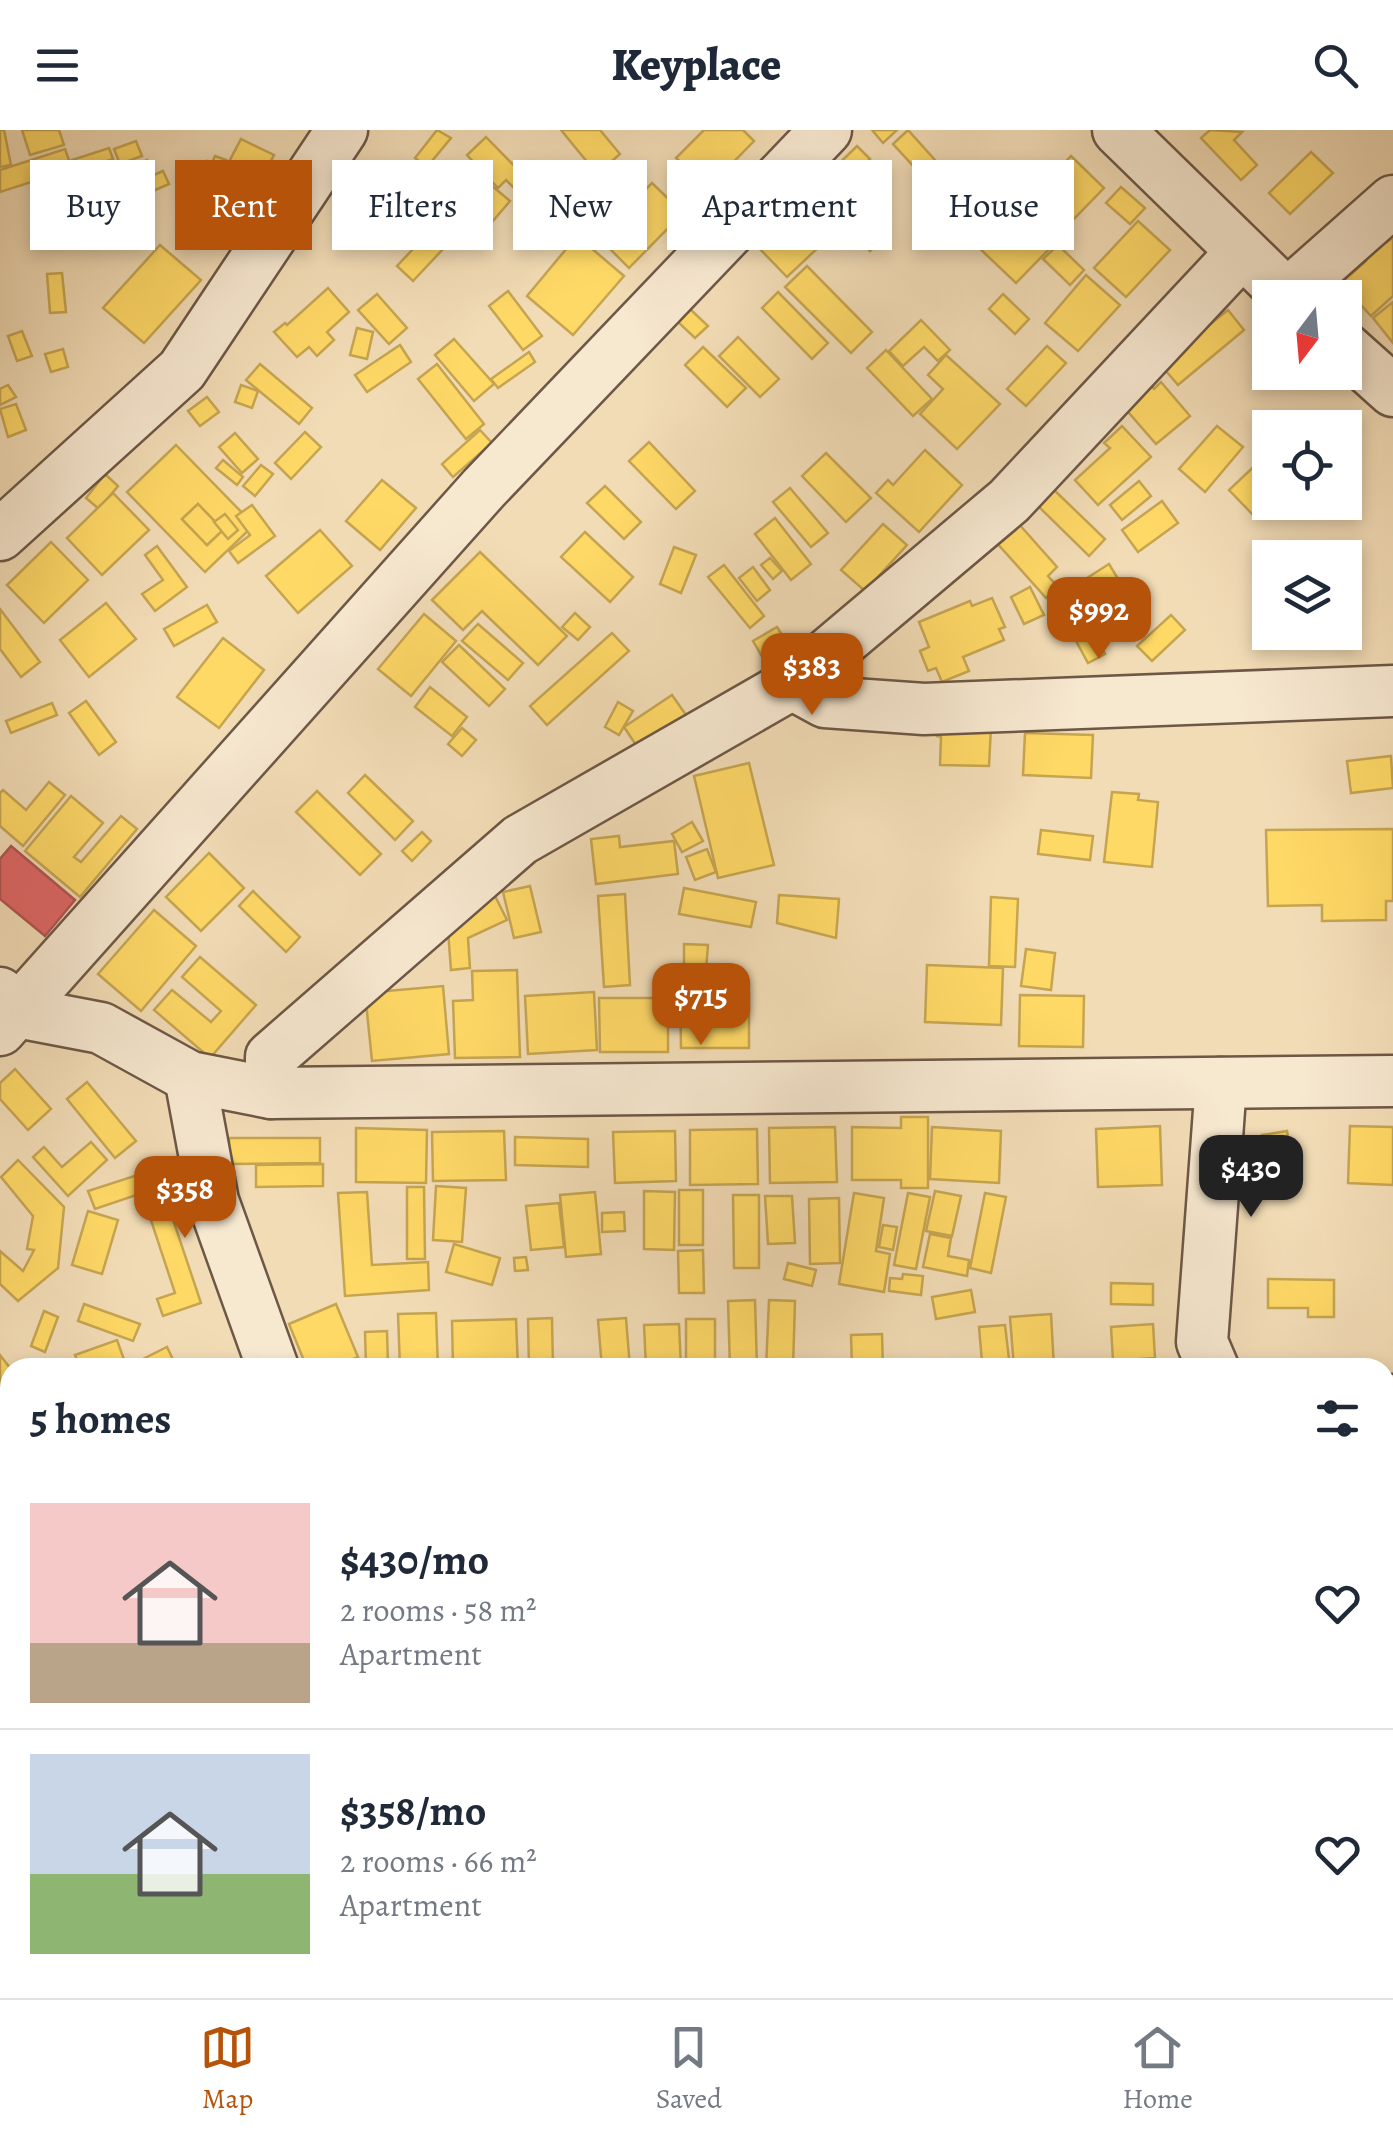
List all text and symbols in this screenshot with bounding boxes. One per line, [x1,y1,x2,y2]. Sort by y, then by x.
text: Keyplace [611,34,782,96]
icon: menu [30,38,85,93]
icon: search [1308,38,1363,93]
chip: Buy [30,160,155,250]
chip: Rent [175,160,312,250]
chip: Filters [332,160,493,250]
chip: New [513,160,647,250]
chip: Apartment [667,160,892,250]
chip: House [912,160,1074,250]
north arrow [1252,280,1362,390]
map controls [1252,280,1362,650]
button: locate [1252,410,1362,520]
button: layers [1252,540,1362,650]
pin: $992 [1040,577,1158,662]
text: $992 [1069,587,1129,631]
pin: $383 [753,633,871,718]
text: $383 [783,643,841,687]
pin: $715 [642,963,760,1048]
text: $715 [674,973,728,1017]
pin: $430 [1192,1135,1310,1220]
text: $430 [1221,1145,1281,1189]
pin: $358 [126,1156,244,1241]
text: $358 [156,1166,214,1210]
text: 5 homes [30,1390,171,1447]
icon: filters [1310,1391,1365,1446]
text: $430/mo [340,1531,489,1588]
icon: home [110,1543,230,1663]
icon: heart [1310,1576,1365,1631]
text: 2 rooms · 58 m² [340,1588,537,1632]
text: Apartment [340,1632,482,1676]
text: $358/mo [340,1782,486,1839]
icon: home [110,1794,230,1914]
icon: heart [1310,1827,1365,1882]
text: 2 rooms · 66 m² [340,1839,537,1883]
text: Apartment [340,1883,482,1927]
tab: Map [200,2020,255,2118]
tab: Saved [656,2020,722,2118]
tab: Home [1122,2020,1193,2118]

